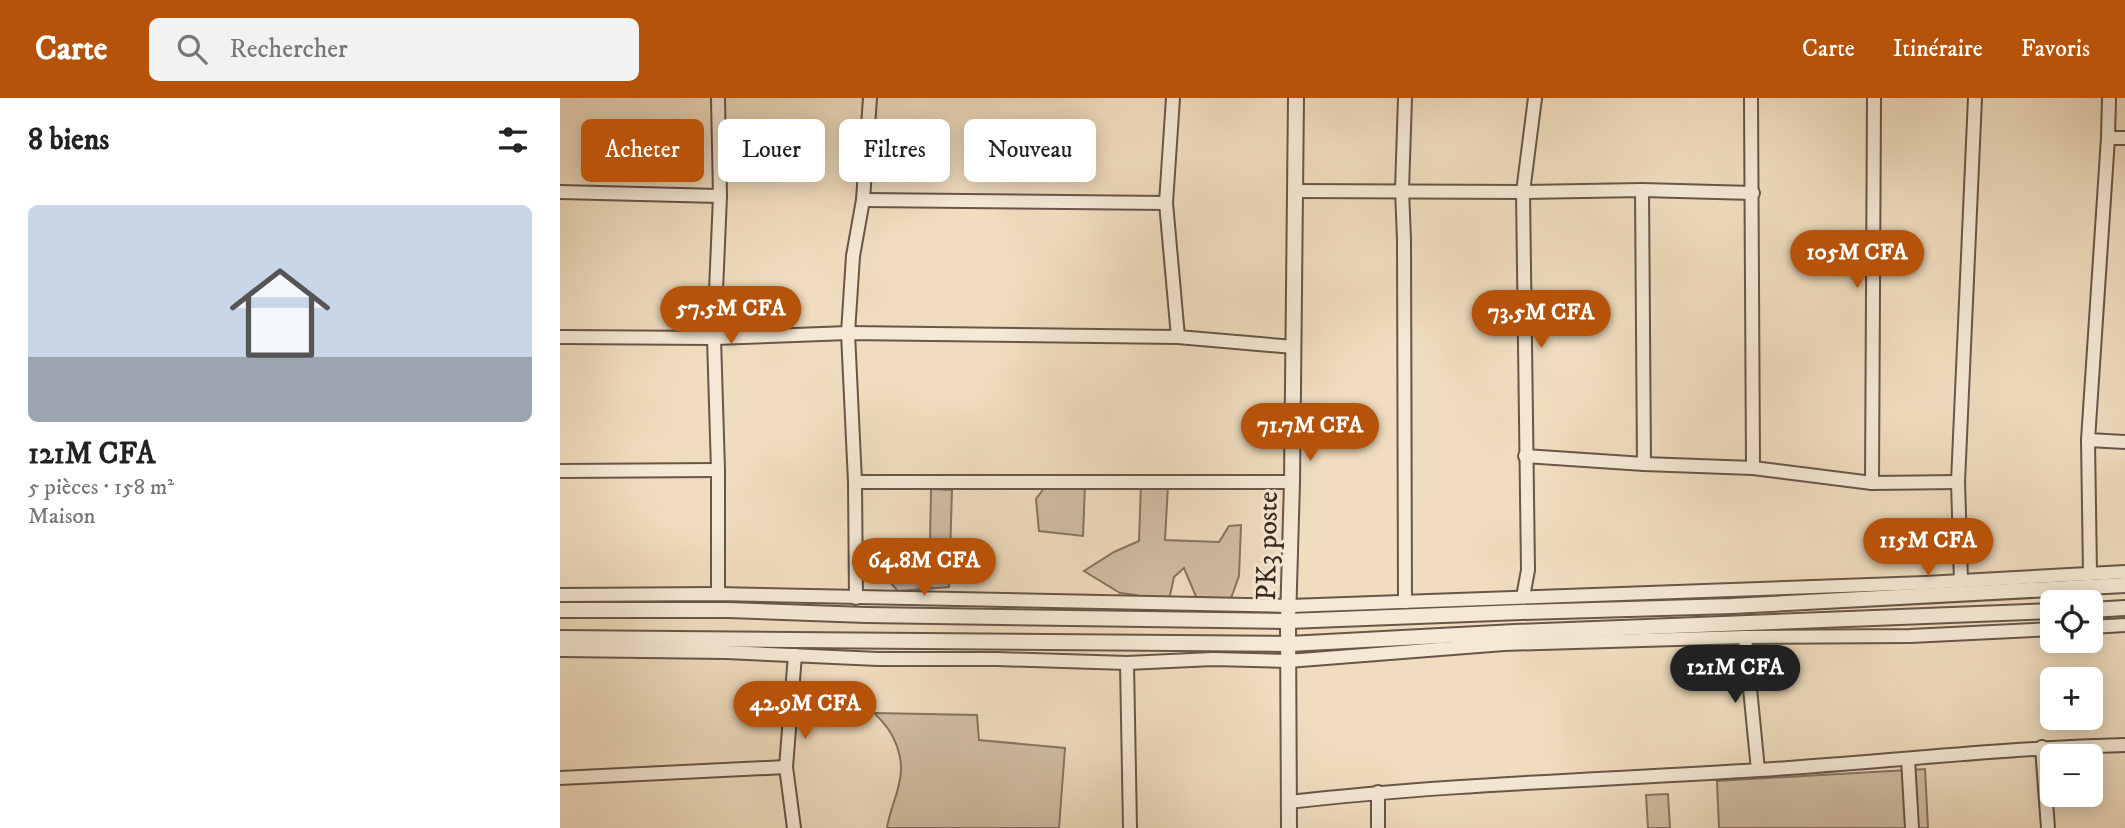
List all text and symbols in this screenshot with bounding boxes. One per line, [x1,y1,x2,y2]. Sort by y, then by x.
search box [149,18,639,81]
text: Carte [35,29,107,70]
icon: search [173,30,211,68]
text: Rechercher [229,33,348,66]
text: Carte [1802,34,1855,64]
text: Itinéraire [1893,34,1983,64]
text: Favoris [2021,34,2090,64]
chip: Acheter [581,119,704,182]
chip: Louer [718,119,825,182]
chip: Filtres [839,119,950,182]
chip: Nouveau [964,119,1096,182]
icon: filters [494,121,532,159]
text: 8 biens [28,122,109,159]
pin: 105M CFA [1785,230,1929,290]
text: 105M CFA [1806,238,1908,267]
icon: home [217,250,343,376]
pin: 57.5M CFA [651,286,811,346]
pin: 73.5M CFA [1461,290,1621,350]
text: 57.5M CFA [676,294,786,323]
text: 73.5M CFA [1488,298,1594,327]
pin: 71.7M CFA [1230,404,1390,463]
text: 71.7M CFA [1257,411,1363,440]
text: 121M CFA [28,436,155,473]
text: 5 pièces · 158 m² [28,473,174,502]
street label: PK3 poste [1249,491,1286,601]
text: Maison [28,502,96,531]
pin: 115M CFA [1856,518,2000,578]
text: 115M CFA [1879,526,1977,555]
pin: 64.8M CFA [844,538,1004,598]
text: 64.8M CFA [868,546,980,575]
map controls [2040,590,2103,807]
button: locate [2040,590,2103,653]
pin: 121M CFA [1663,646,1807,705]
text: 121M CFA [1686,653,1784,682]
button: + [2040,667,2103,730]
pin: 42.9M CFA [725,682,885,741]
text: 42.9M CFA [749,689,861,718]
button: − [2040,744,2103,807]

